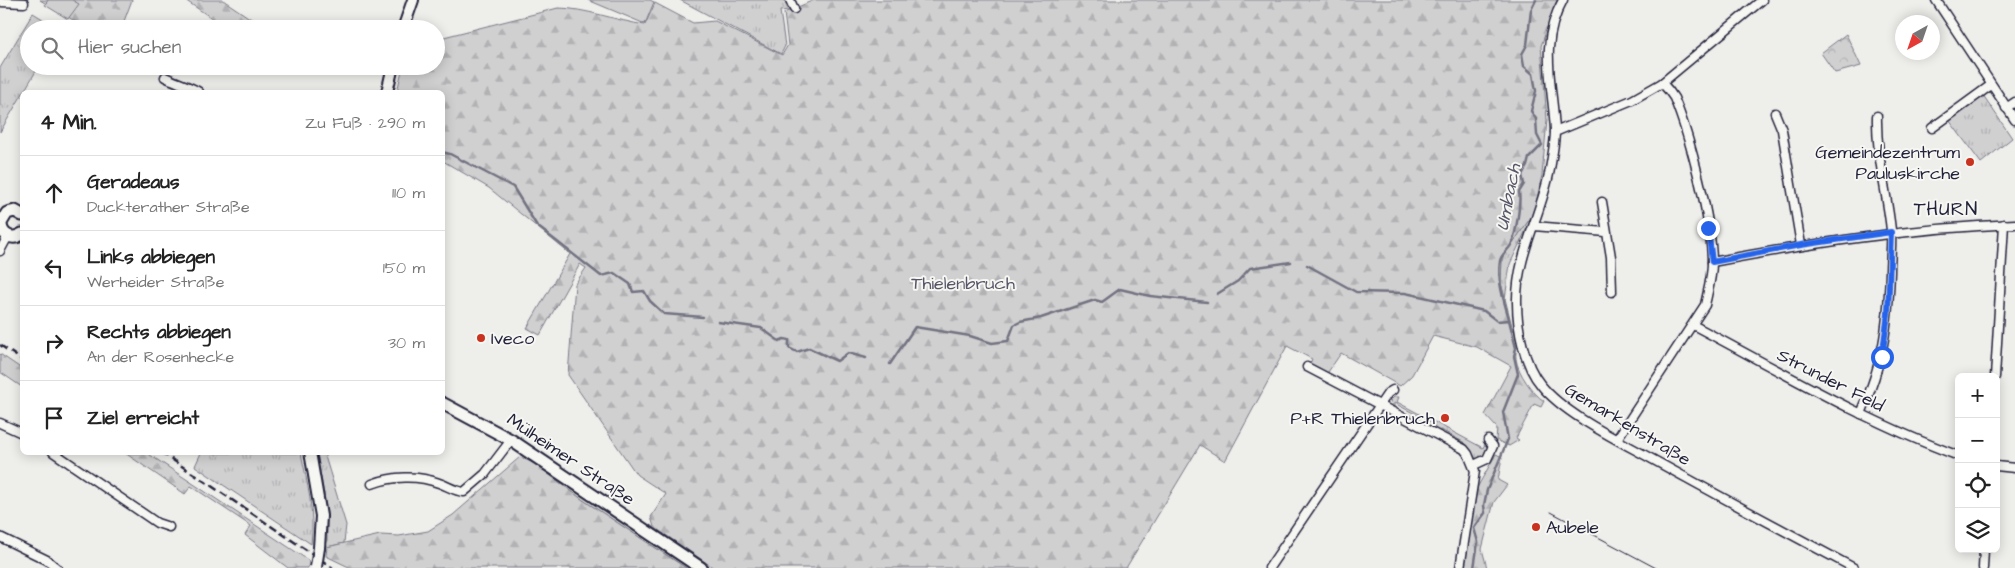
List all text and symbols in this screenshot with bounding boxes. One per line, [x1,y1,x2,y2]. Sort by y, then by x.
north arrow [1895,15,1940,60]
search box [20,20,445,75]
icon: search [38,34,66,62]
text: Hier suchen [78,34,181,61]
text: 4 Min. [40,108,97,137]
text: Zu Fuß · 290 m [305,112,425,134]
place label: Gemeindezentrum Pauluskirche [1815,140,1960,186]
marker: Gemeindezentrum Pauluskirche [1964,156,1976,168]
water label: Umbach [1489,160,1528,233]
text: Geradeaus [87,169,179,196]
icon: ahead [40,179,68,207]
text: 110 m [392,182,425,204]
text: Duckterather Straße [87,196,250,218]
district label: THURN [1914,196,1978,223]
route end [1697,217,1720,240]
text: Links abbiegen [87,244,215,271]
icon: left [40,254,68,282]
text: 150 m [383,257,425,279]
text: Werheider Straße [87,271,224,293]
park label: Thielenbruch [911,271,1015,296]
text: Rechts abbiegen [87,319,231,346]
place label: Iveco [491,326,534,351]
icon: right [40,329,68,357]
text: 30 m [388,332,425,354]
marker: Iveco [475,332,487,344]
street label: Strunder Feld [1773,343,1889,418]
text: An der Rosenhecke [87,346,234,368]
route start [1871,346,1894,369]
map controls [1955,373,2000,553]
button: + [1955,373,2000,418]
street label: Gemarkenstraße [1560,377,1696,472]
icon: arrive [40,404,68,432]
text: Ziel erreicht [87,405,199,432]
place label: P+R Thielenbruch [1290,406,1435,431]
street label: Mülheimer Straße [502,407,640,512]
marker: P+R Thielenbruch [1439,412,1451,424]
button: − [1955,418,2000,463]
button: locate [1955,463,2000,508]
button: layers [1955,508,2000,553]
place label: Aubele [1546,515,1599,540]
marker: Aubele [1530,521,1542,533]

